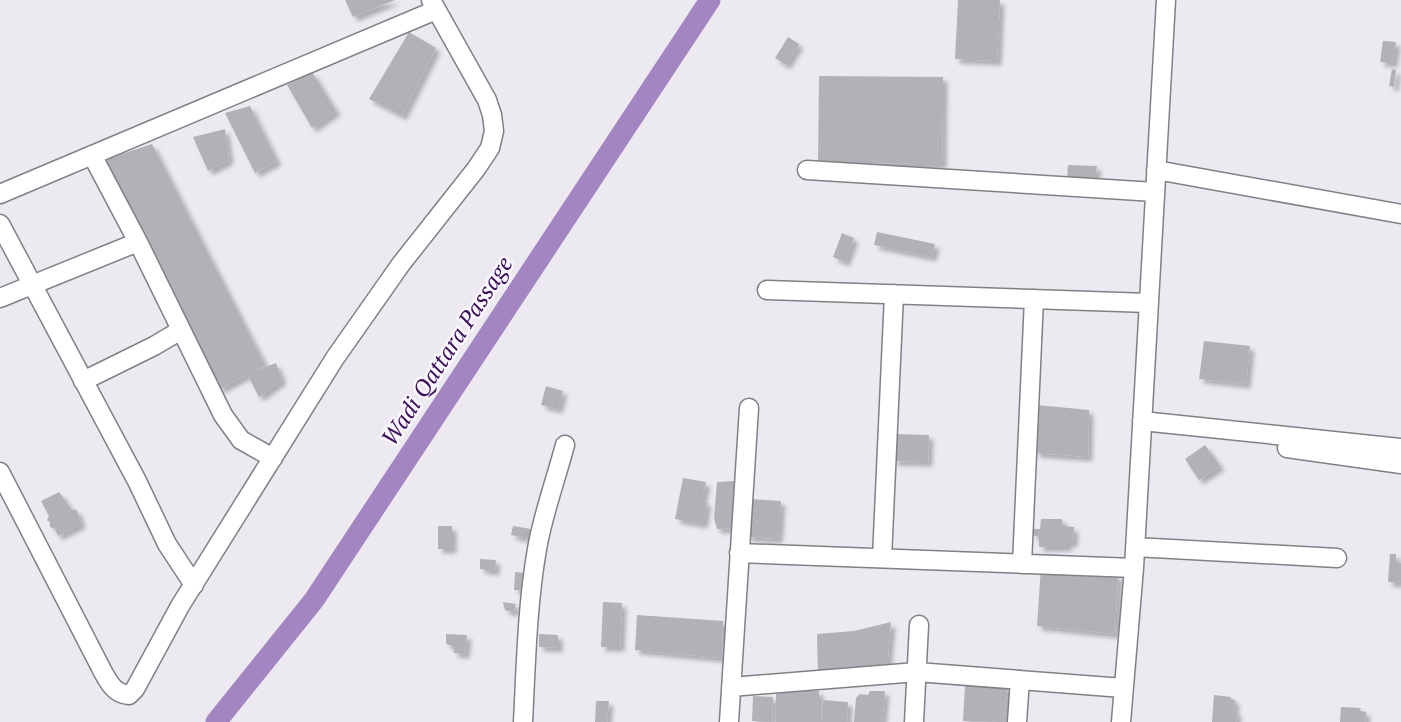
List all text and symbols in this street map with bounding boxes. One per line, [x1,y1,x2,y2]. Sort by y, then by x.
water label: Wadi Qattara Passage [374,250,519,451]

